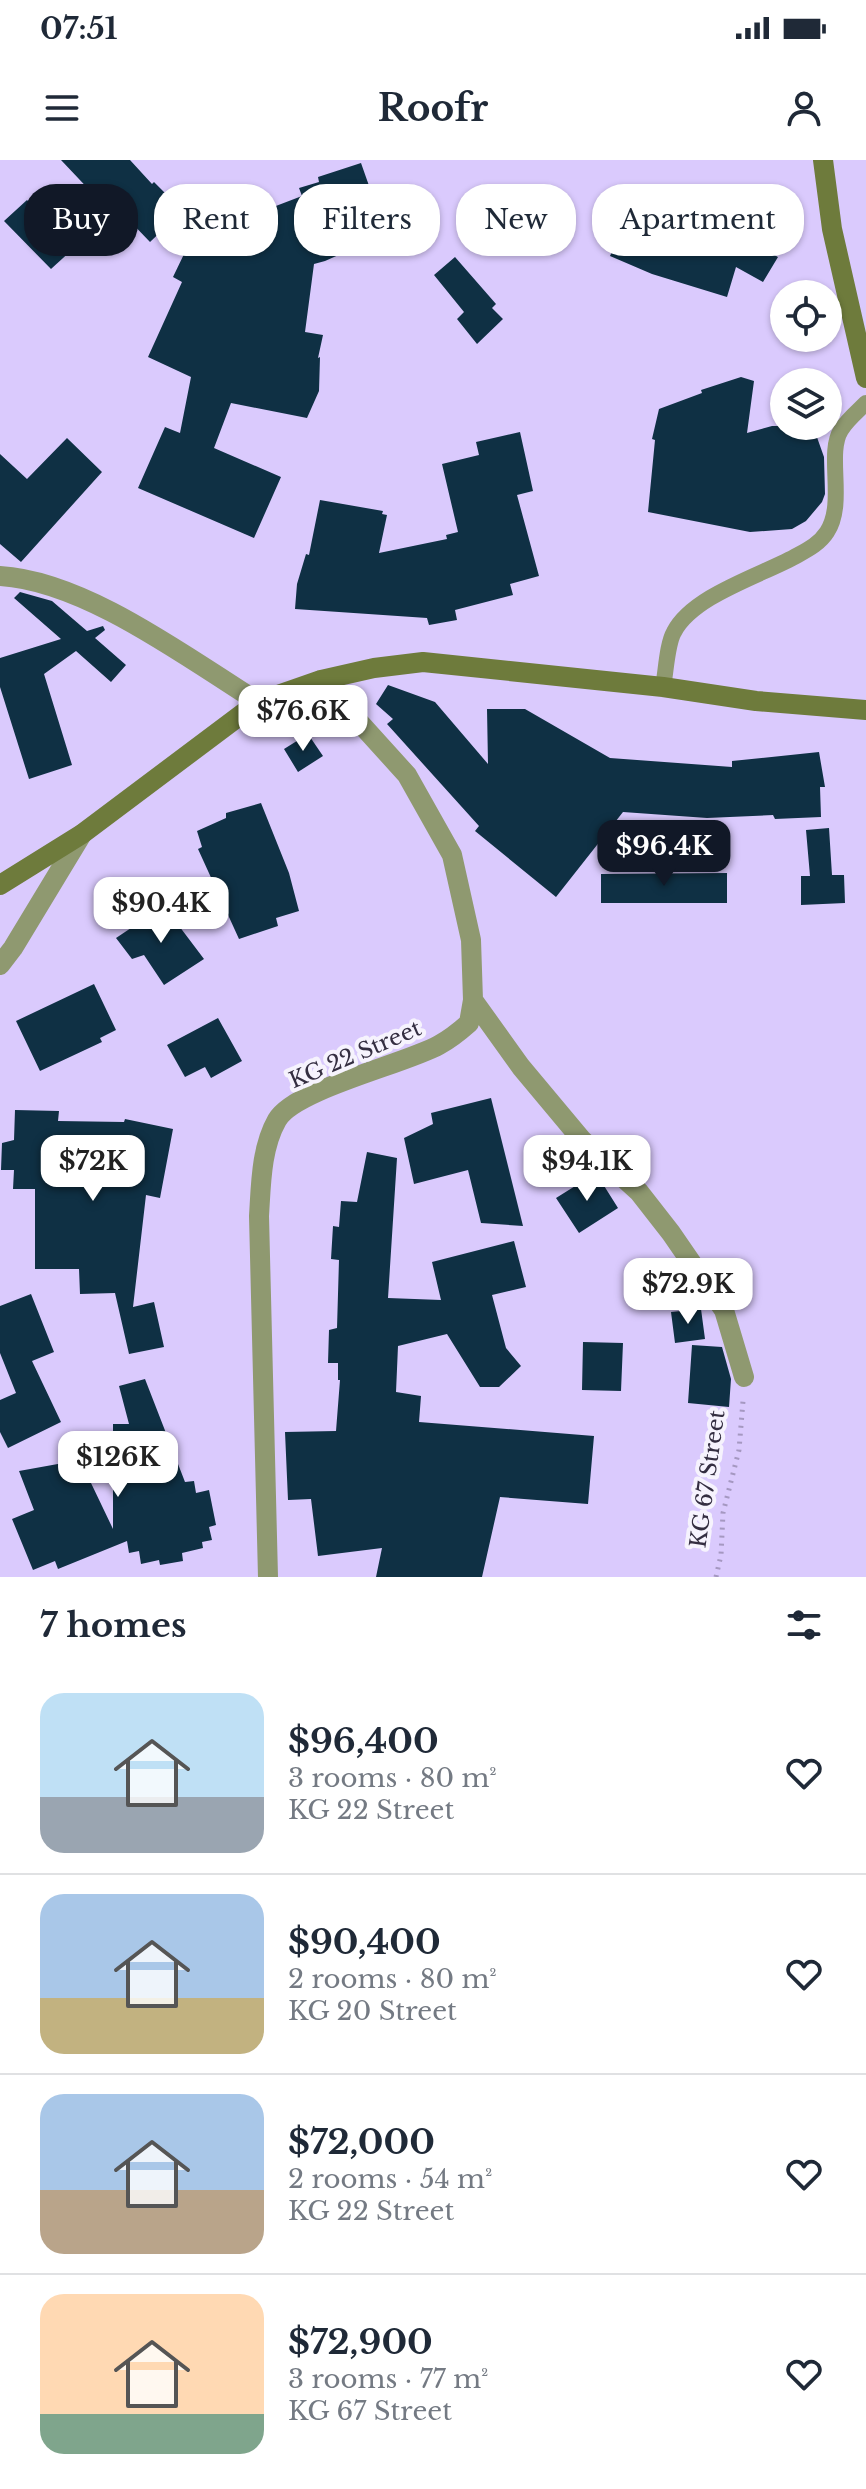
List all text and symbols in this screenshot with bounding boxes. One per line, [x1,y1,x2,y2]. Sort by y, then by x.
text: 07:51 [40,10,118,47]
icon: menu [40,86,84,130]
text: Roofr [378,86,488,131]
icon: person [782,86,826,130]
chip: Buy [24,184,138,256]
chip: Rent [154,184,278,256]
chip: Filters [294,184,440,256]
chip: New [456,184,576,256]
chip: Apartment [592,184,804,256]
map controls [770,280,842,440]
button: locate [770,280,842,352]
button: layers [770,368,842,440]
pin: $76.6K [238,685,368,753]
text: $76.6K [256,695,350,727]
pin: $96.4K [599,820,729,888]
text: $96.4K [615,830,713,862]
pin: $90.4K [96,877,226,945]
text: $90.4K [112,887,210,919]
street label: KG 22 Street [285,1014,426,1094]
pin: $72K [46,1135,140,1203]
pin: $94.1K [522,1135,652,1203]
text: $72K [59,1145,127,1177]
text: $94.1K [541,1145,633,1177]
pin: $72.9K [623,1258,753,1326]
text: $72.9K [642,1268,734,1300]
street label: KG 67 Street [684,1408,731,1550]
pin: $126K [62,1431,174,1499]
text: $126K [76,1441,160,1473]
icon: filters [782,1603,826,1647]
text: 7 homes [40,1604,187,1646]
text: $96,400 [288,1720,439,1762]
icon: home [104,1725,200,1821]
icon: heart [782,1751,826,1795]
text: 3 rooms · 80 m² [288,1762,497,1794]
text: KG 22 Street [288,1794,454,1826]
text: $90,400 [288,1921,441,1963]
icon: home [104,1926,200,2022]
icon: heart [782,1952,826,1996]
text: 2 rooms · 80 m² [288,1963,497,1995]
text: KG 20 Street [288,1995,457,2027]
text: $72,000 [288,2121,435,2163]
icon: home [104,2126,200,2222]
icon: heart [782,2152,826,2196]
text: 2 rooms · 54 m² [288,2163,492,2195]
text: KG 22 Street [288,2195,454,2227]
text: $72,900 [288,2321,433,2363]
icon: home [104,2326,200,2422]
icon: heart [782,2352,826,2396]
text: 3 rooms · 77 m² [288,2363,489,2395]
text: KG 67 Street [288,2395,452,2427]

